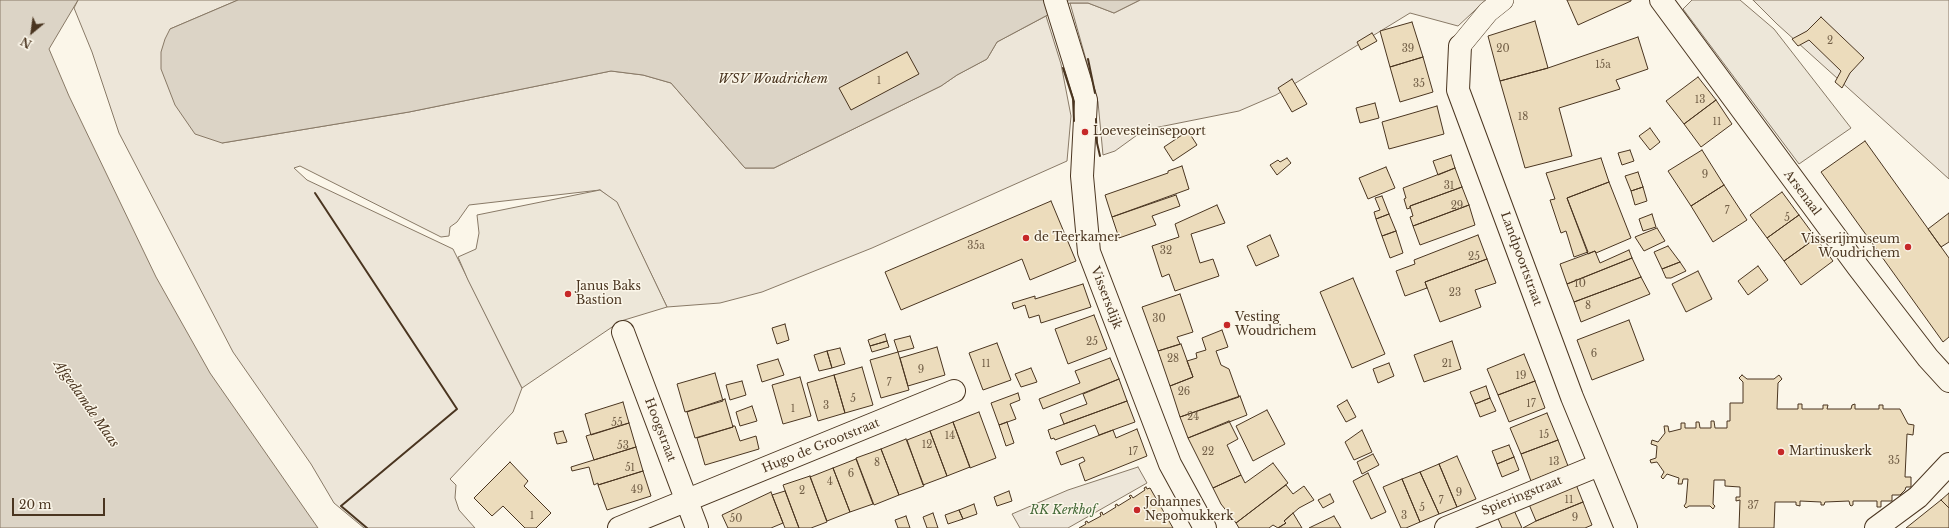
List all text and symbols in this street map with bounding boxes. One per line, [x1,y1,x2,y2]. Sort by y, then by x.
north arrow [12,12,52,52]
text: N [18,34,34,51]
house number: 2 [1827,35,1833,47]
house number: 39 [1402,43,1414,55]
house number: 20 [1496,43,1510,55]
house number: 15a [1595,59,1611,71]
water label: WSV Woudrichem [718,71,828,87]
house number: 1 [877,75,881,87]
house number: 35 [1413,78,1425,90]
house number: 13 [1695,94,1705,106]
house number: 18 [1518,111,1528,123]
house number: 11 [1713,116,1721,128]
place label: Loevesteinsepoort [1093,125,1206,139]
marker: Loevesteinsepoort [1080,127,1090,137]
street label: Arsenaal [1780,168,1824,218]
house number: 9 [1702,169,1708,181]
house number: 31 [1444,180,1454,192]
house number: 29 [1451,200,1463,212]
house number: 7 [1724,205,1730,217]
street label: Landpoortstraat [1497,210,1545,308]
house number: 5 [1784,212,1790,224]
place label: de Teerkamer [1034,231,1120,245]
marker: de Teerkamer [1021,233,1031,243]
place label: Visserijmuseum Woudrichem [1801,233,1900,261]
house number: 35a [967,240,985,252]
marker: Visserijmuseum Woudrichem [1903,242,1913,252]
house number: 32 [1160,245,1172,257]
house number: 25 [1468,251,1480,263]
street label: Vissersdijk [1088,265,1124,331]
house number: 10 [1574,278,1586,290]
place label: Janus Baks Bastion [576,280,641,308]
house number: 23 [1449,287,1461,299]
marker: Janus Baks Bastion [563,289,573,299]
house number: 8 [1585,300,1591,312]
place label: Vesting Woudrichem [1235,311,1316,339]
house number: 30 [1152,313,1166,325]
marker: Vesting Woudrichem [1222,320,1232,330]
house number: 25 [1086,336,1098,348]
house number: 6 [1591,348,1597,360]
house number: 28 [1167,353,1179,365]
water label: Afgedamde Maas [50,357,122,451]
house number: 11 [982,358,990,370]
house number: 21 [1442,358,1452,370]
house number: 9 [918,364,924,376]
house number: 19 [1516,370,1526,382]
house number: 7 [886,377,892,389]
house number: 26 [1178,386,1190,398]
house number: 5 [850,393,856,405]
street label: Hoogstraat [641,396,679,464]
house number: 17 [1526,398,1536,410]
house number: 3 [823,400,829,412]
house number: 1 [791,403,795,415]
house number: 24 [1187,411,1199,423]
street label: Hugo de Grootstraat [760,416,882,476]
house number: 55 [611,417,623,429]
house number: 15 [1539,429,1549,441]
house number: 14 [945,430,955,442]
house number: 12 [922,439,932,451]
house number: 53 [617,440,629,452]
place label: Martinuskerk [1789,445,1872,459]
house number: 17 [1128,446,1138,458]
house number: 22 [1202,446,1214,458]
marker: Martinuskerk [1776,447,1786,457]
house number: 35 [1888,455,1900,467]
house number: 13 [1549,456,1559,468]
house number: 8 [874,457,880,469]
house number: 51 [625,462,635,474]
house number: 6 [848,468,854,480]
street label: Spieringstraat [1480,473,1564,519]
house number: 4 [827,476,833,488]
house number: 49 [631,484,643,496]
house number: 2 [799,485,805,497]
house number: 9 [1456,487,1462,499]
scale bar [14,490,107,516]
house number: 11 [1565,494,1573,506]
house number: 7 [1438,495,1444,507]
place label: Johannes Nepomukkerk [1145,496,1234,524]
text: 20 m [19,497,51,512]
house number: 37 [1747,500,1759,512]
house number: 5 [1419,502,1425,514]
park label: RK Kerkhof [1030,504,1096,518]
marker: Johannes Nepomukkerk [1132,505,1142,515]
house number: 1 [530,510,534,522]
house number: 3 [1401,510,1407,522]
house number: 9 [1572,512,1578,524]
house number: 50 [730,513,742,525]

